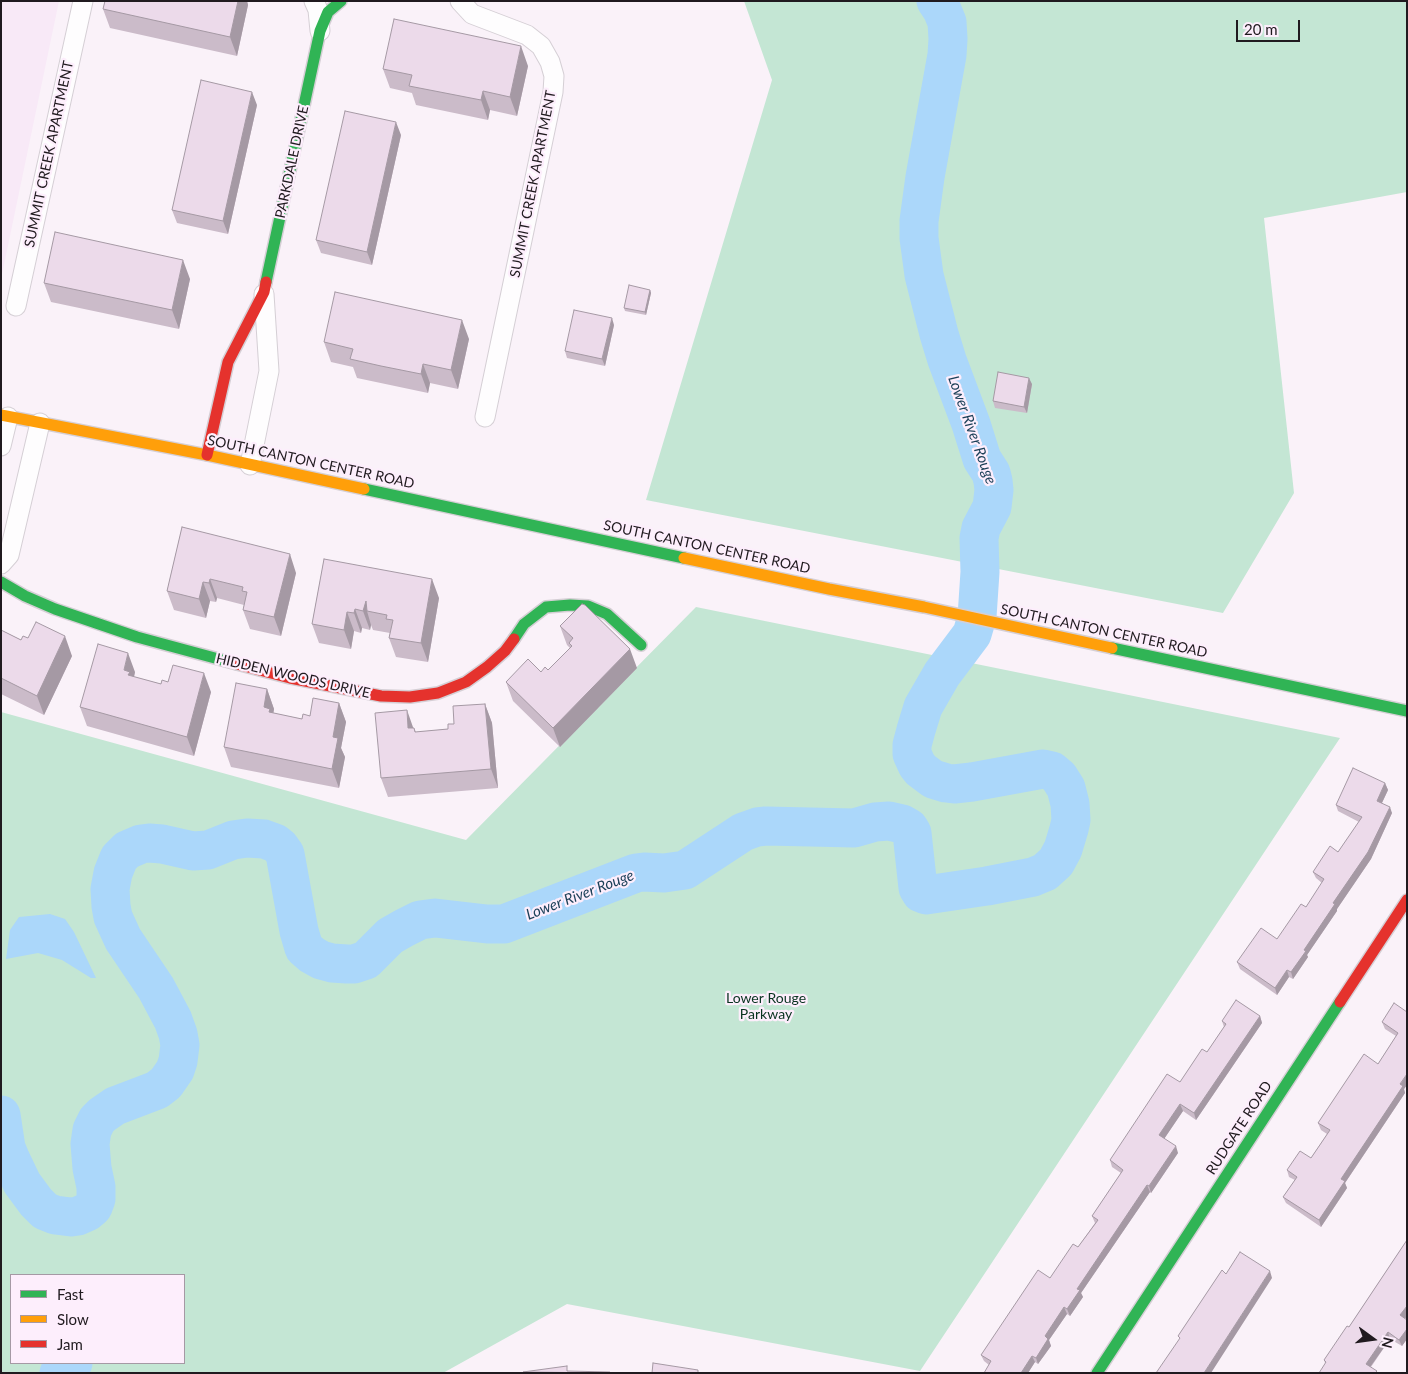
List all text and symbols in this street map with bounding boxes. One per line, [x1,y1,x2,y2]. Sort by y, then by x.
scale bar [1238,10,1302,42]
text: 20 m [1244,20,1278,38]
street label: SUMMIT CREEK APARTMENT [21,59,77,249]
street label: SUMMIT CREEK APARTMENT [507,89,559,279]
street label: PARKDALE DRIVE [272,104,312,220]
water label: Lower River Rouge [944,373,1000,487]
street label: SOUTH CANTON CENTER ROAD [206,432,416,492]
street label: SOUTH CANTON CENTER ROAD [602,517,812,577]
street label: SOUTH CANTON CENTER ROAD [999,601,1209,661]
street label: HIDDEN WOODS DRIVE [214,650,372,702]
water label: Lower River Rouge [524,866,636,924]
park label: Lower Rouge Parkway [726,990,806,1022]
street label: RUDGATE ROAD [1203,1078,1275,1178]
legend [10,1274,185,1364]
text: Fast [57,1285,84,1303]
text: Slow [57,1310,89,1328]
north arrow [1348,1314,1398,1364]
text: Jam [57,1335,83,1353]
text: N [1378,1335,1398,1350]

